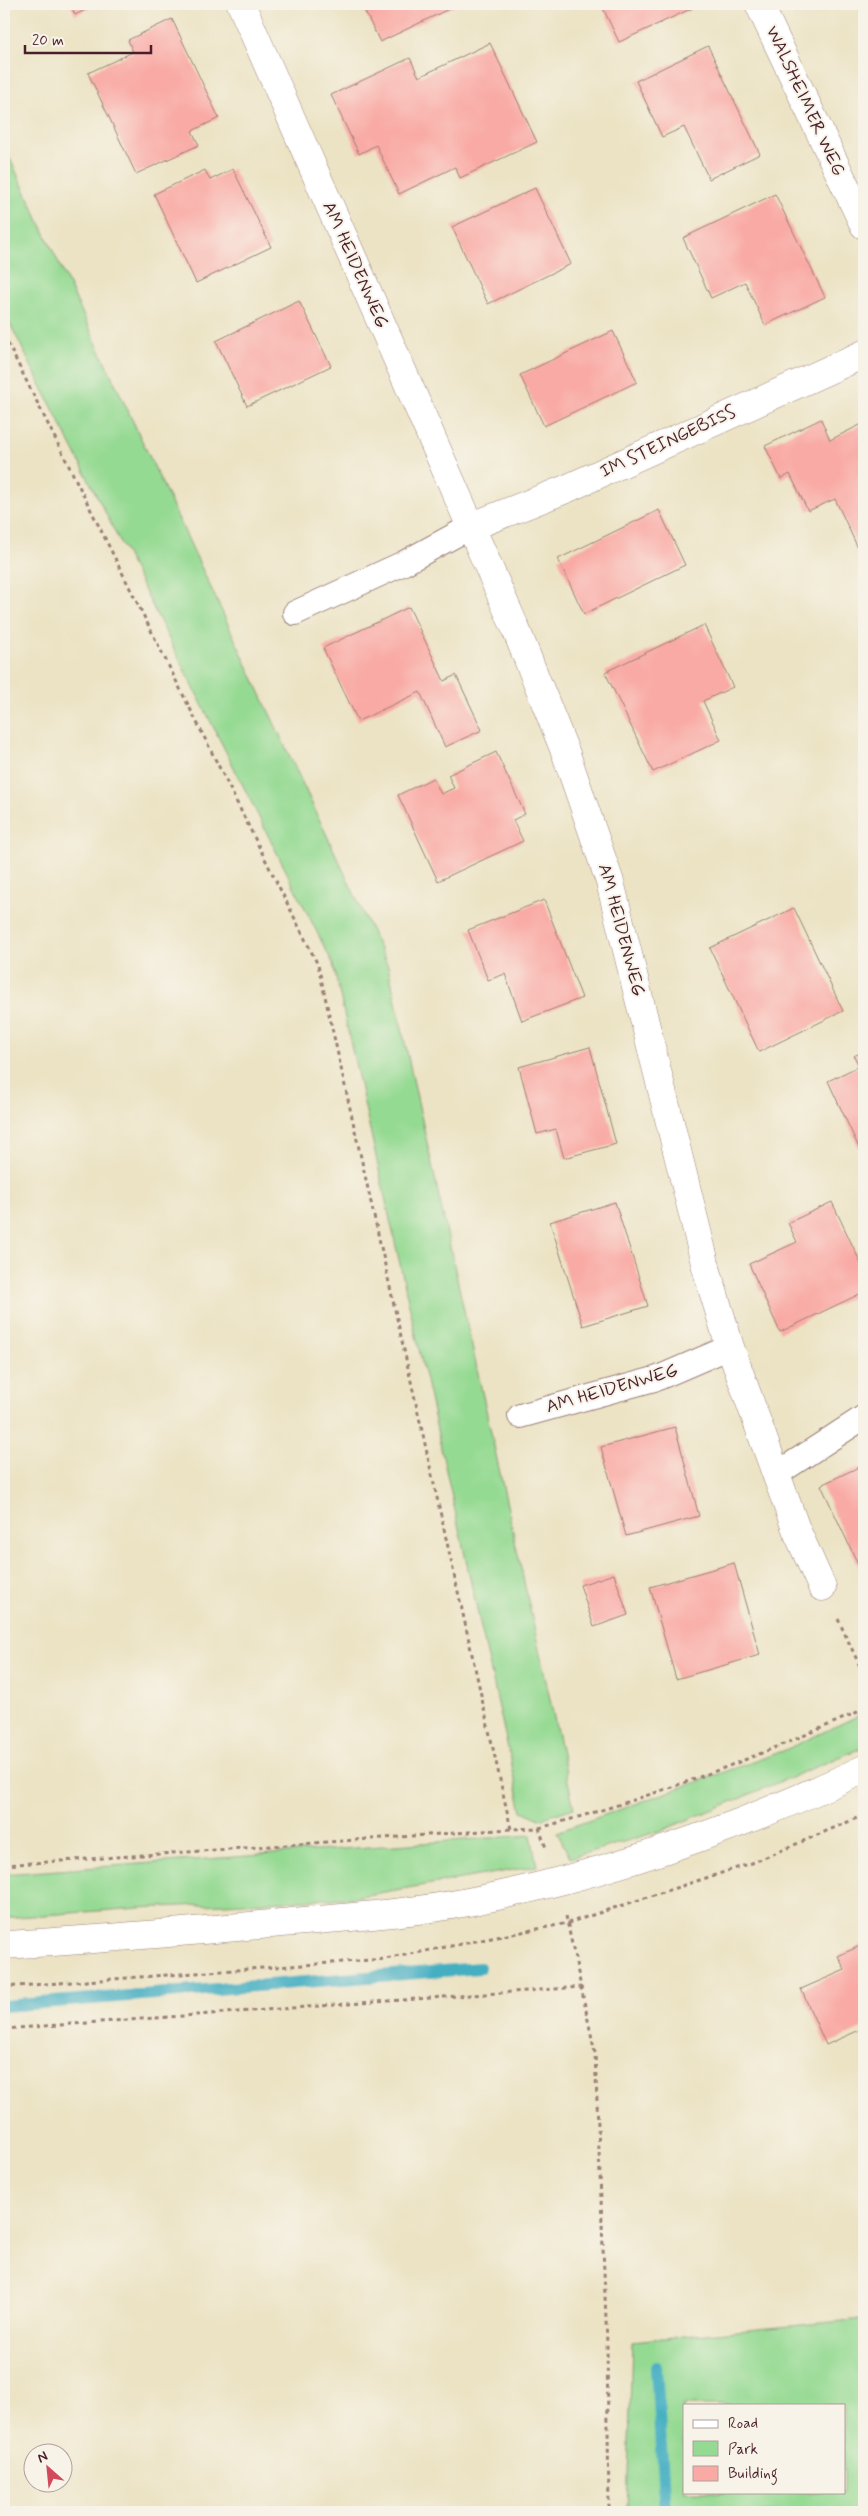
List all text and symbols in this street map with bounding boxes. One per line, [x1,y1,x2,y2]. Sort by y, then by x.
scale bar [25,22,151,54]
street label: WALSHEIMER WEG [760,22,850,180]
text: 20 m [32,31,64,51]
street label: AM HEIDENWEG [316,198,394,332]
street label: IM STEINGEBISS [596,400,740,484]
street label: AM HEIDENWEG [592,861,650,999]
street label: AM HEIDENWEG [543,1359,681,1419]
legend [683,2404,846,2494]
text: Road [728,2414,758,2434]
text: Park [728,2440,758,2460]
north arrow [22,2444,72,2494]
text: N [34,2447,51,2467]
text: Building [728,2464,778,2485]

